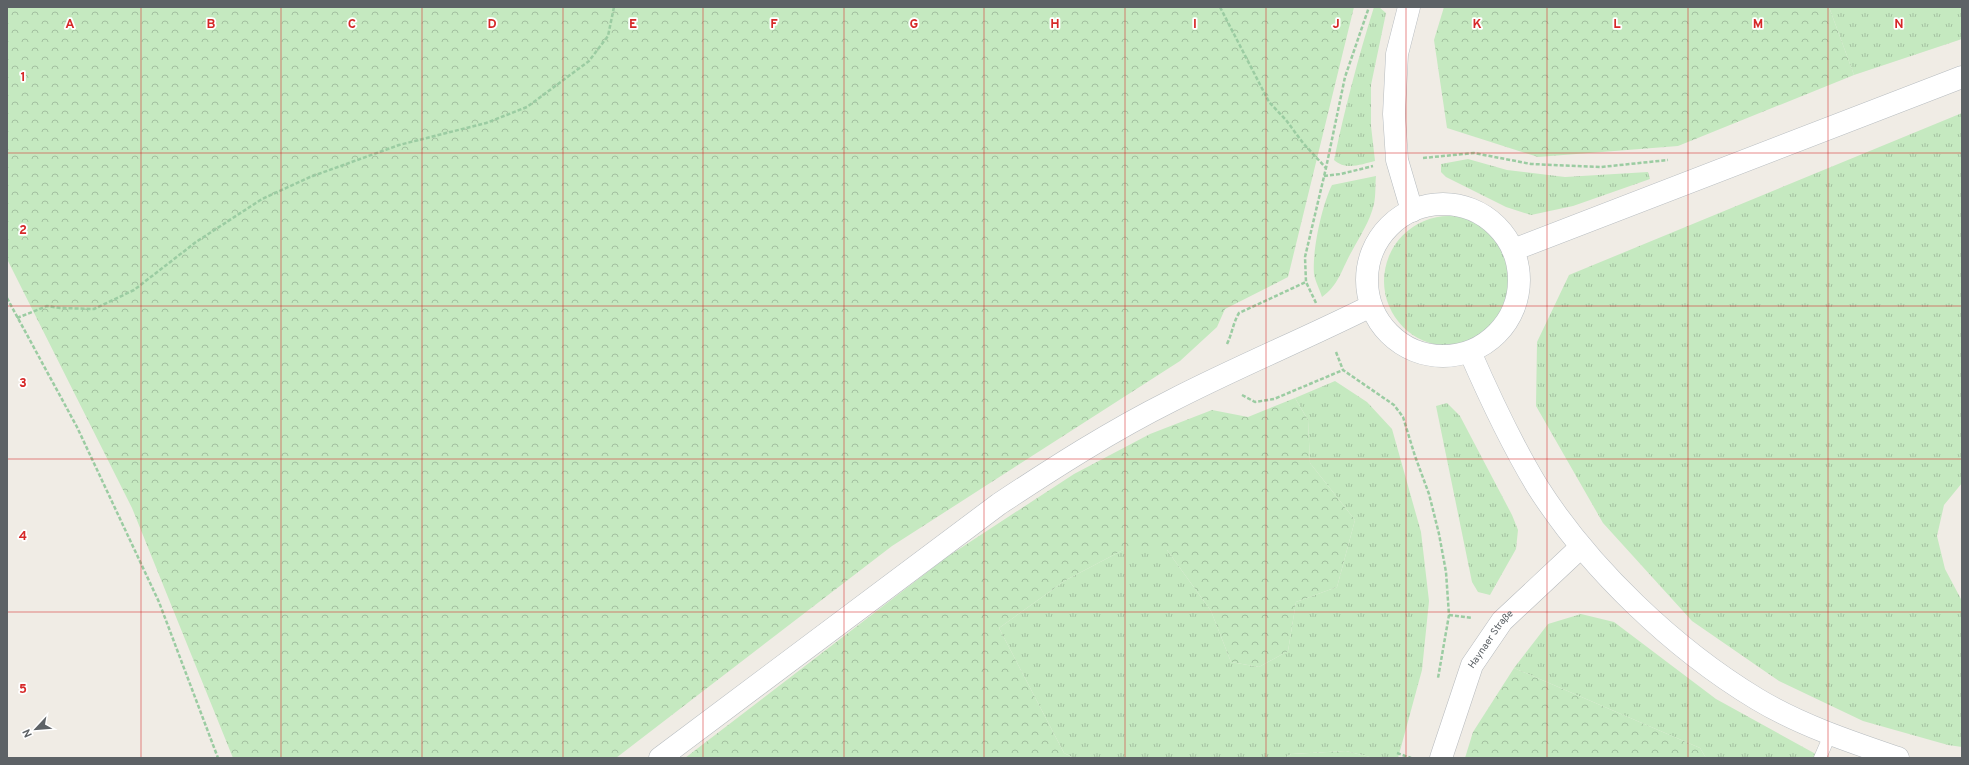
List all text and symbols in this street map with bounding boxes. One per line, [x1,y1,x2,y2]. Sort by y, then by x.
text: A [65,17,75,33]
text: B [207,17,216,33]
text: C [348,17,356,33]
text: D [487,17,497,33]
text: E [629,17,637,33]
text: F [770,17,778,33]
text: G [910,17,919,33]
text: H [1050,17,1060,33]
text: I [1193,17,1197,33]
text: J [1332,17,1340,33]
text: K [1472,17,1482,33]
text: L [1613,17,1621,33]
text: M [1753,17,1763,33]
text: N [1894,17,1904,33]
text: 1 [20,70,26,86]
text: 2 [19,223,27,239]
text: 3 [19,376,27,392]
text: 4 [19,529,27,545]
street label: Haynaer Straße [1465,607,1516,671]
text: 5 [19,682,27,698]
north arrow [16,709,56,749]
text: N [20,726,36,740]

